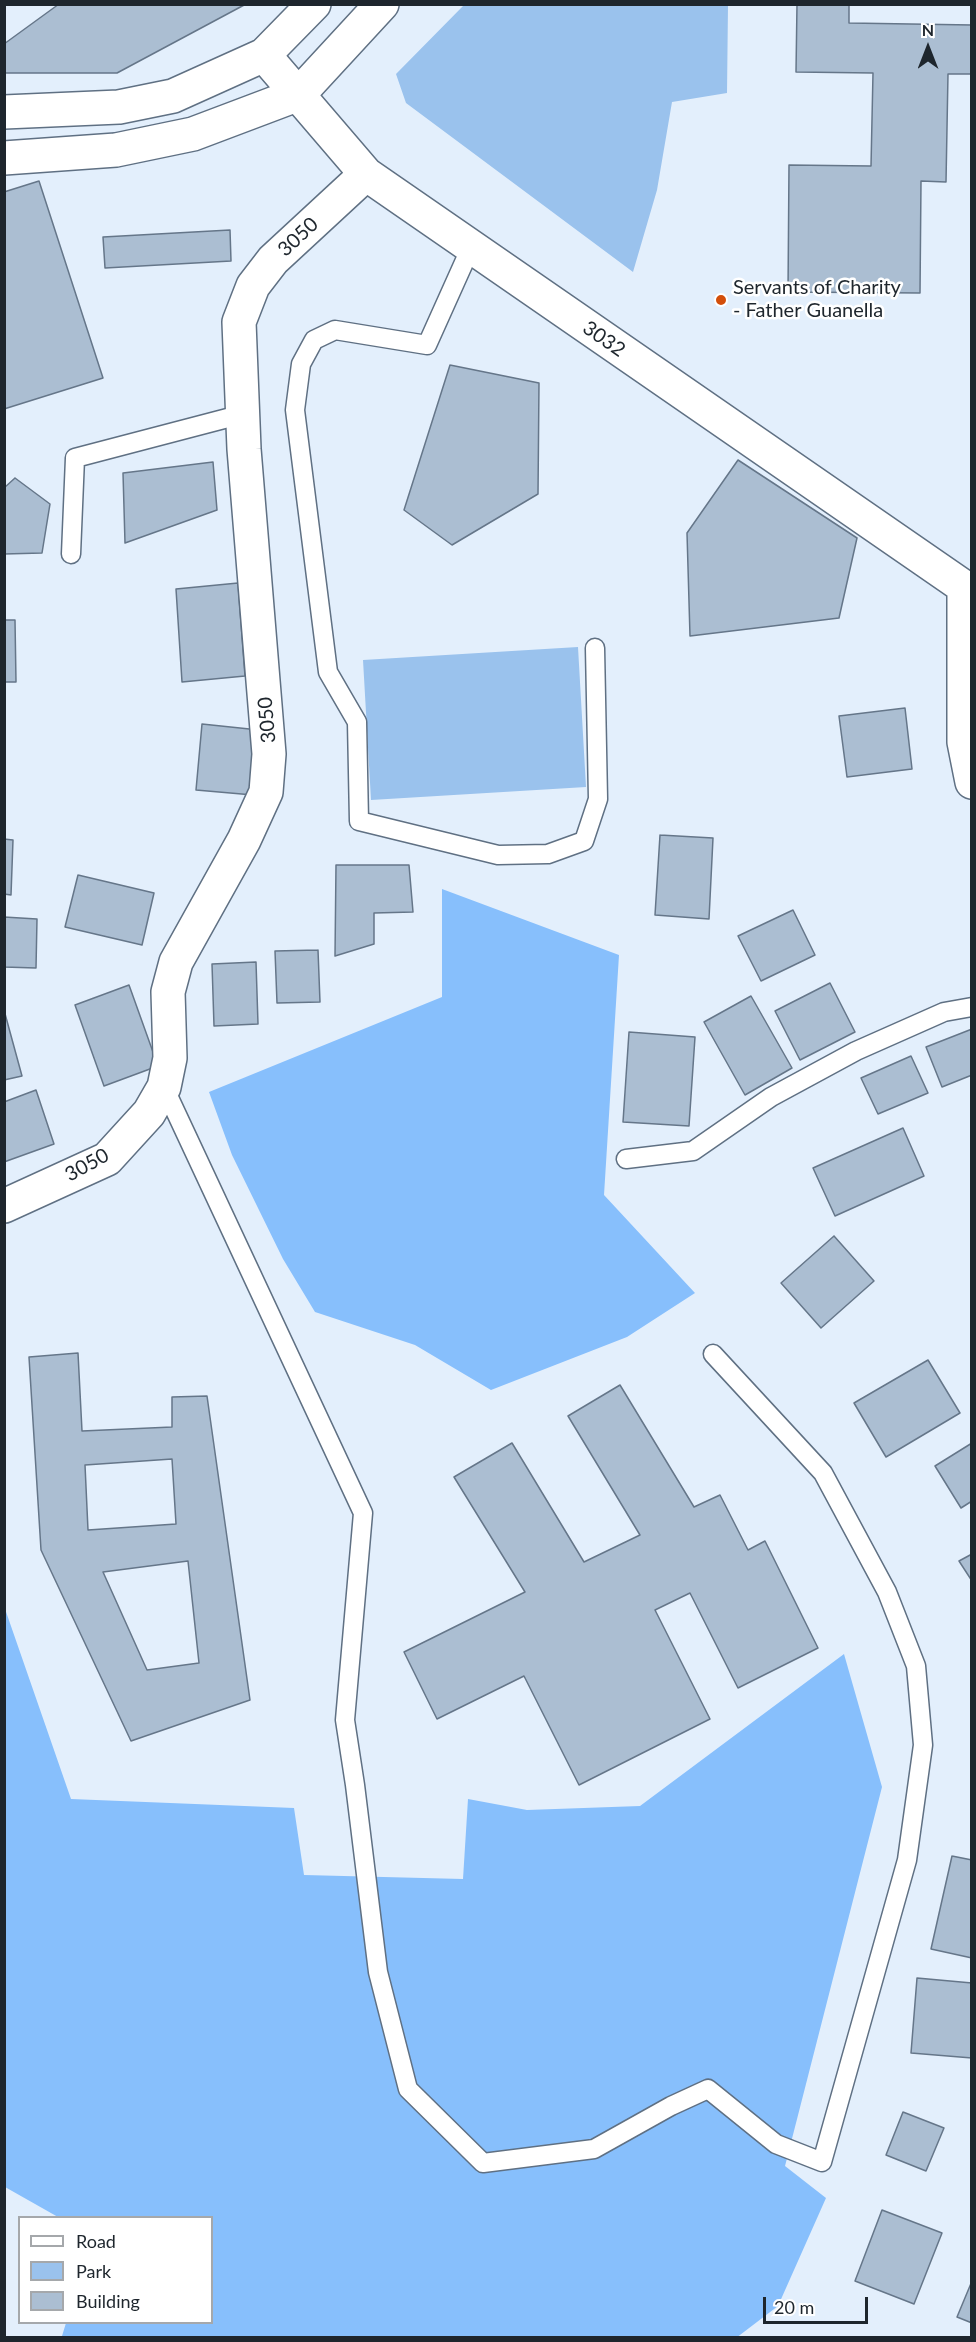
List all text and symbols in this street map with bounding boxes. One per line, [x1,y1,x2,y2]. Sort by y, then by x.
north arrow [898,18,958,78]
text: N [922,20,934,39]
street label: 3050 [273,212,323,262]
place label: Servants of Charity - Father Guanella [733,276,901,323]
marker: Servants of Charity - Father Guanella [714,293,728,307]
street label: 3032 [578,316,630,362]
street label: 3050 [253,696,281,744]
street label: 3050 [61,1143,113,1187]
legend [18,2216,213,2324]
text: Road [76,2230,116,2252]
text: Park [76,2260,111,2282]
scale bar [766,2285,871,2323]
text: Building [76,2290,140,2312]
text: 20 m [774,2296,814,2318]

